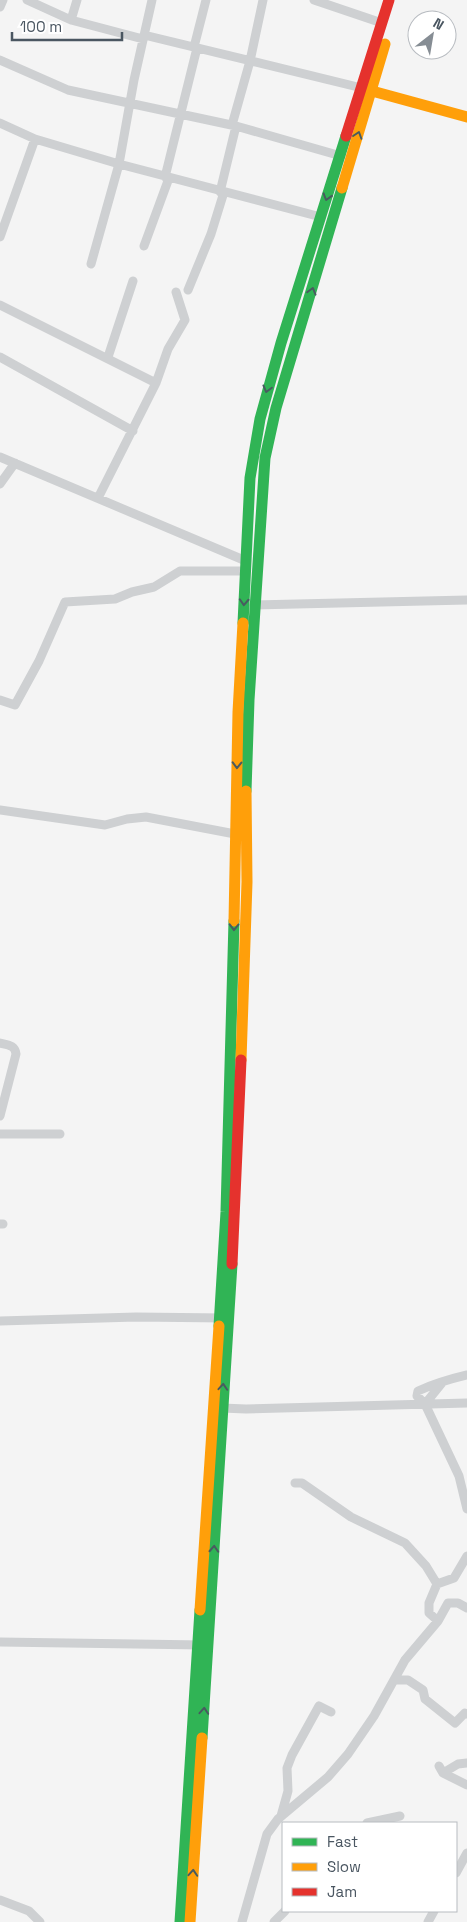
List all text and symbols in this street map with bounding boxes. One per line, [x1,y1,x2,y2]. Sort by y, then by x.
scale bar [12,10,122,42]
north arrow [407,10,457,60]
text: N [430,14,447,34]
text: 100 m [20,17,62,36]
one-way arrow [352,131,362,140]
one-way arrow [323,192,333,200]
one-way arrow [306,287,316,295]
one-way arrow [263,385,273,393]
one-way arrow [239,599,250,607]
one-way arrow [232,762,242,769]
one-way arrow [229,923,240,931]
one-way arrow [218,1383,229,1391]
one-way arrow [208,1545,219,1553]
one-way arrow [198,1707,209,1715]
legend [282,1822,457,1912]
text: Fast [327,1832,358,1851]
text: Slow [327,1857,361,1876]
one-way arrow [188,1869,199,1877]
text: Jam [327,1882,357,1901]

